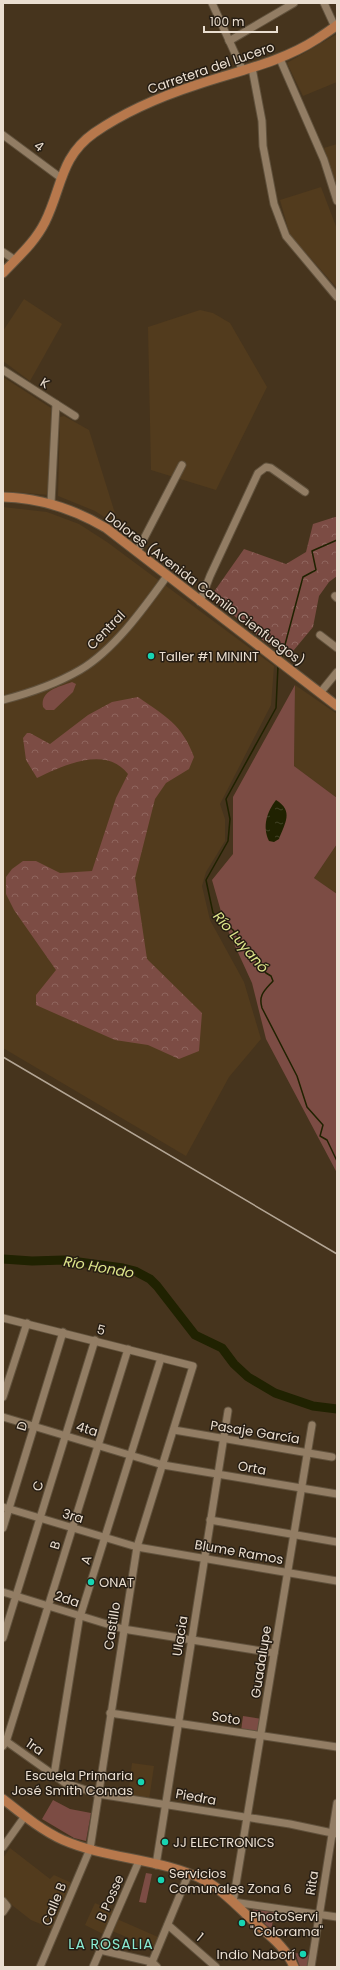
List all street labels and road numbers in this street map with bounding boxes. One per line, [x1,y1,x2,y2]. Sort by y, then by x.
street label: Carretera del Lucero [145,37,277,99]
street label: 4 [30,136,48,156]
street label: K [37,373,54,393]
street label: Dolores (Avenida Camilo Cienfuegos) [101,508,309,670]
street label: Central [82,606,130,654]
street label: 5 [95,1320,107,1340]
street label: Pasaje García [209,1416,301,1448]
street label: 4ta [74,1417,100,1441]
street label: D [12,1419,32,1433]
street label: Orta [236,1456,268,1480]
street label: C [27,1478,49,1494]
street label: 3ra [60,1504,86,1528]
street label: Blume Ramos [193,1535,285,1569]
street label: B [45,1538,65,1552]
street label: A [76,1553,96,1567]
street label: 2da [52,1586,82,1612]
street label: Castillo [99,1601,125,1651]
street label: Ulacia [167,1614,193,1658]
street label: Guadalupe [246,1624,276,1700]
street label: Soto [210,1706,242,1730]
street label: 1ra [22,1734,48,1760]
street label: Piedra [174,1784,218,1810]
street label: Rita [301,1869,323,1897]
street label: B Posse [91,1872,129,1924]
street label: Calle B [37,1880,71,1928]
street label: 1 [192,1928,208,1946]

